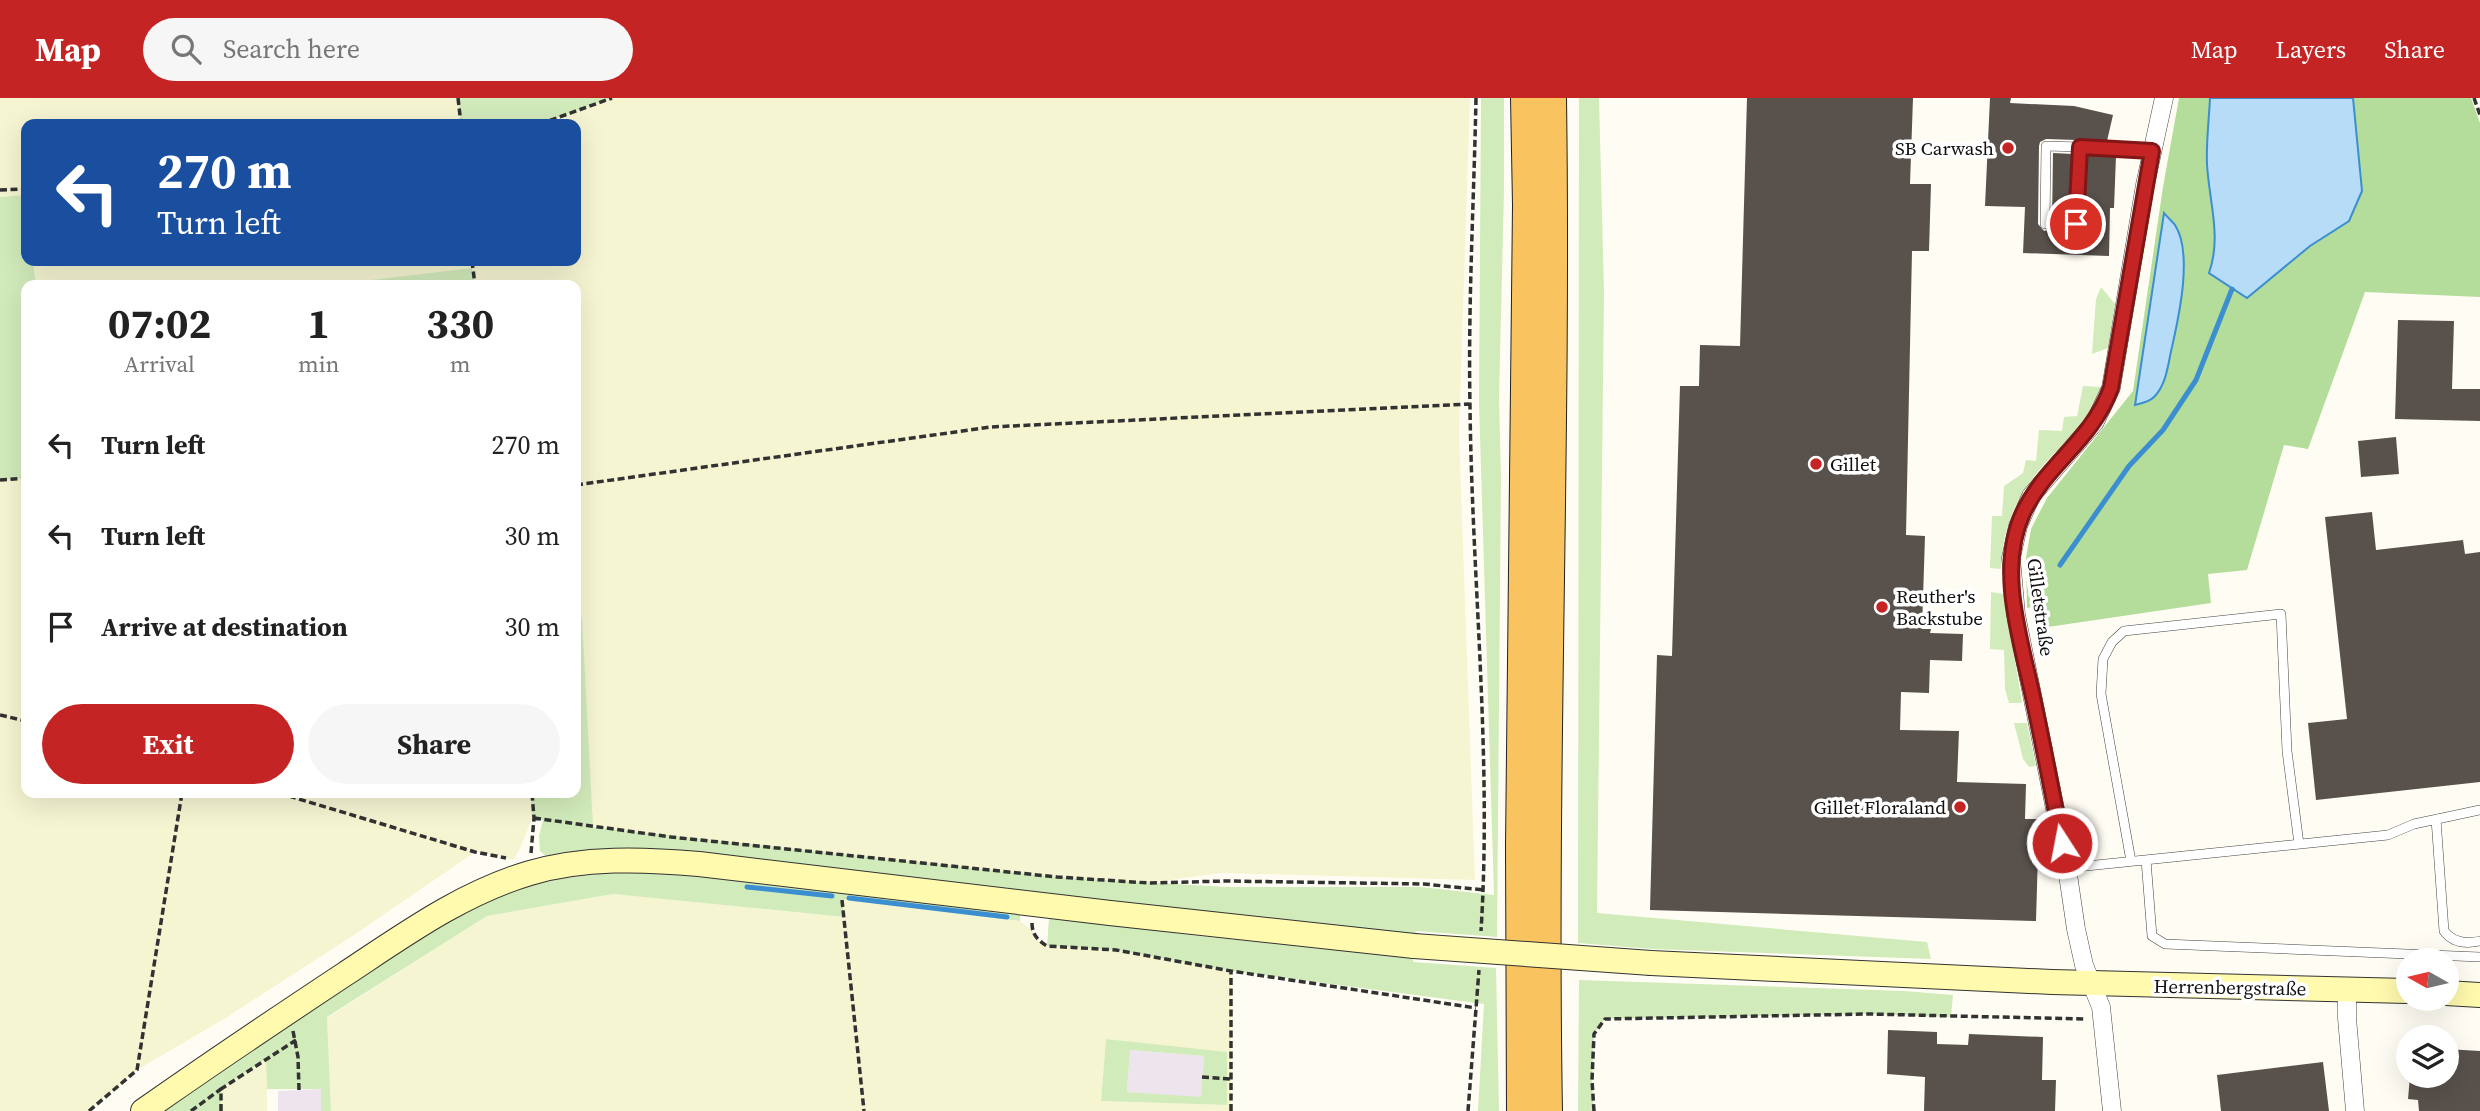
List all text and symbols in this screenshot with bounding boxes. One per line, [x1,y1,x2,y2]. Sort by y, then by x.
search box [143,18,633,81]
text: Map [35,27,101,72]
icon: search [167,30,205,68]
text: Search here [223,31,360,67]
text: Map [2191,33,2238,66]
text: Layers [2276,33,2346,66]
text: Share [2384,33,2445,66]
place label: SB Carwash [1895,135,1994,161]
text: 270 m [157,137,292,204]
marker: SB Carwash [2000,140,2016,156]
icon: left [42,147,133,238]
pin [2046,194,2106,254]
text: Turn left [157,201,281,245]
icon: arrive [2057,205,2095,243]
text: 07:02 [108,294,211,352]
text: 1 [307,294,330,352]
text: 330 [426,294,494,352]
text: Arrival [124,348,195,380]
text: min [298,348,339,380]
text: m [450,348,471,380]
icon: left [42,426,80,464]
text: Turn left [101,427,205,463]
text: 270 m [492,427,560,463]
place label: Gillet [1830,451,1877,477]
marker: Gillet [1808,456,1824,472]
icon: left [42,517,80,555]
text: Turn left [101,518,205,554]
text: 30 m [505,518,560,554]
street label: Gilletstraße [2021,556,2061,658]
place label: Reuther's Backstube [1896,583,1983,631]
marker: Reuther's Backstube [1874,599,1890,615]
icon: arrive [42,608,80,646]
text: Arrive at destination [101,609,348,645]
text: 30 m [505,609,560,645]
button: Exit [42,704,294,784]
button: Share [308,704,560,784]
place label: Gillet Floraland [1814,794,1946,820]
marker: Gillet Floraland [1952,799,1968,815]
position arrow [2025,806,2099,880]
north arrow [2396,948,2459,1012]
map controls [2396,948,2459,1088]
street label: Herrenbergstraße [2153,973,2307,1001]
button: layers [2396,1025,2459,1088]

